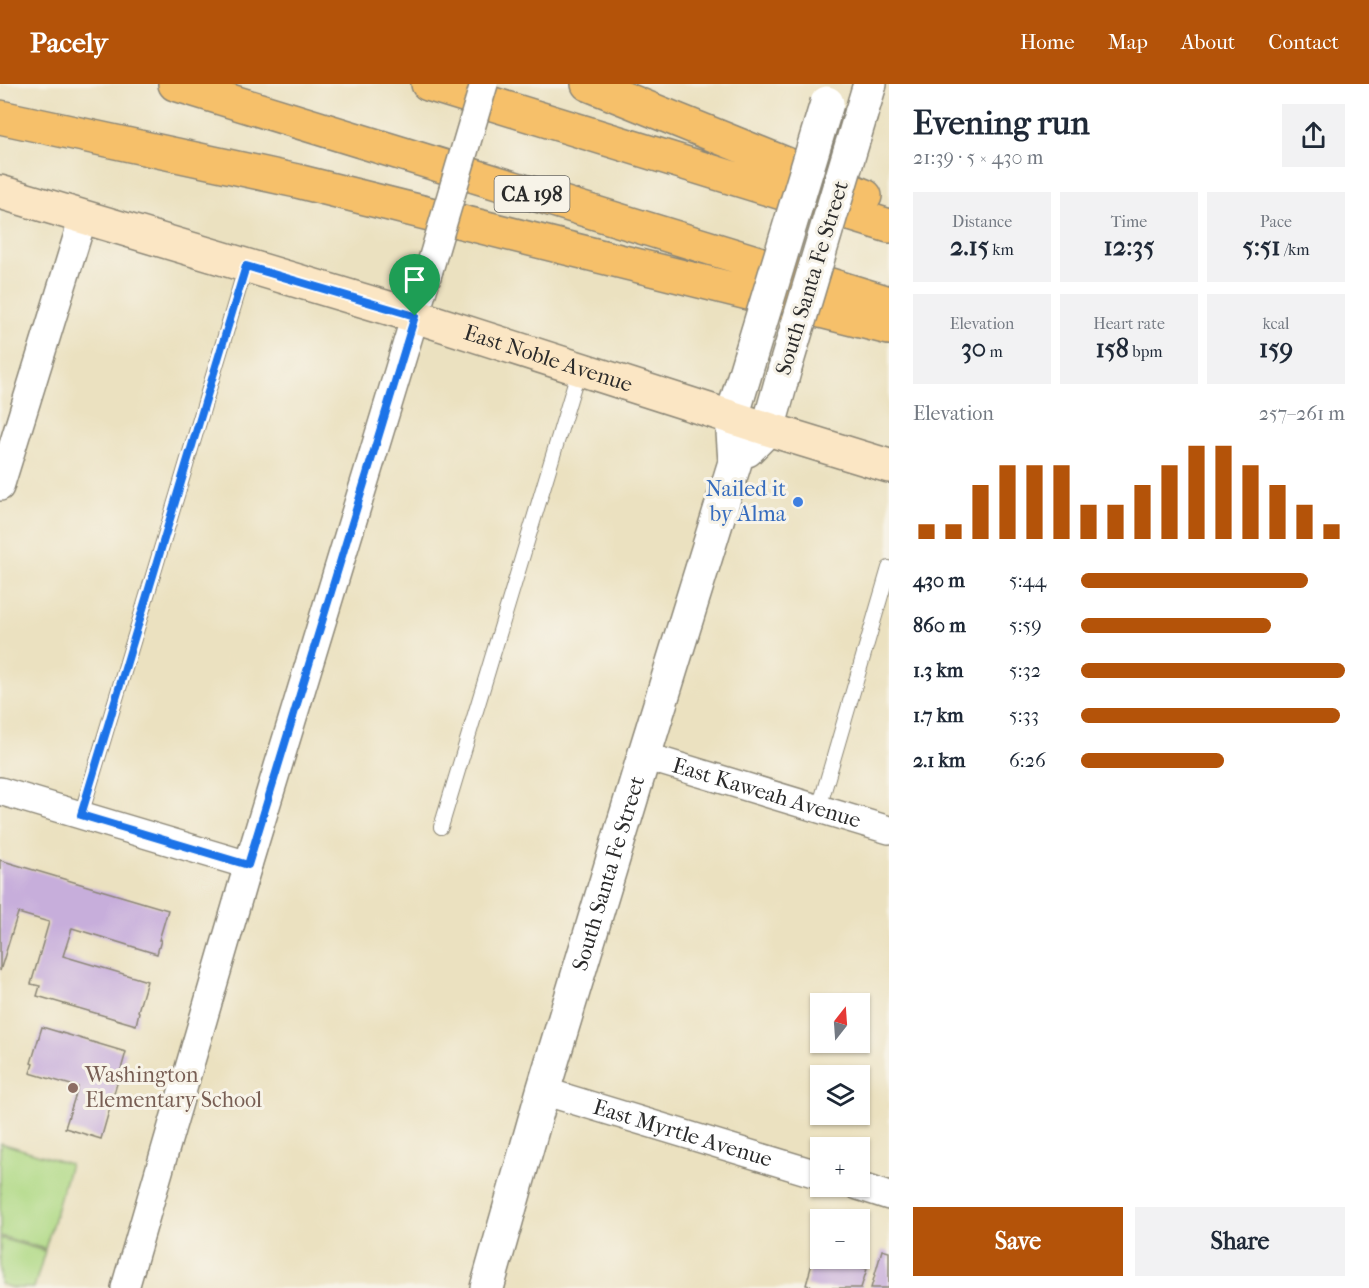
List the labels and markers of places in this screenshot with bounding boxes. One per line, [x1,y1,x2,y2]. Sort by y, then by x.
pin [389,254,440,316]
place label: Nailed it by Alma [705,476,787,527]
marker: Nailed it by Alma [791,495,805,509]
place label: Washington Elementary School [84,1062,262,1113]
marker: Washington Elementary School [66,1081,80,1095]

